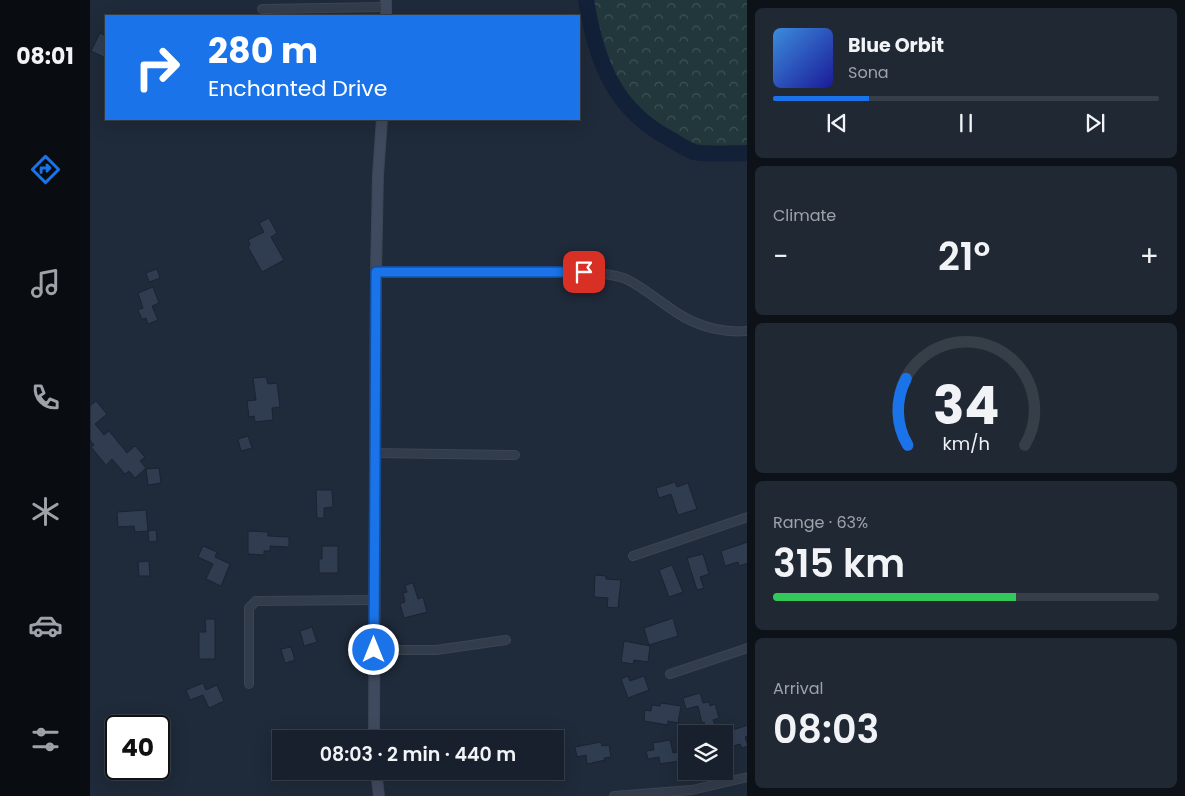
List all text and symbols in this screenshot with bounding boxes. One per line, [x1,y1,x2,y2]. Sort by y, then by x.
text: 280 m [208,26,318,75]
text: Blue Orbit [848,32,944,59]
icon: right [125,35,190,100]
text: 08:01 [16,41,74,72]
text: Sona [848,61,889,84]
text: Enchanted Drive [208,73,387,104]
icon: previous [823,109,851,137]
icon: pause [952,109,980,137]
icon: next [1081,109,1109,137]
icon: directions [28,152,63,187]
text: Climate [773,204,836,227]
text: 21° [938,230,990,283]
text: − [773,237,788,276]
text: + [1140,237,1159,276]
pin [563,251,605,293]
icon: arrive [570,258,598,286]
icon: music [28,266,63,301]
text: 34 [933,369,999,442]
icon: phone [28,380,63,415]
text: km/h [942,431,990,456]
icon: climate [28,494,63,529]
text: Range · 63% [773,511,868,534]
text: 315 km [773,537,905,590]
icon: car [28,608,63,643]
position arrow [347,623,399,675]
text: Arrival [773,677,823,700]
text: 08:03 [773,703,879,756]
speed limit sign: 40 [105,715,170,780]
icon: filters [28,722,63,757]
map controls [678,725,733,780]
button: layers [678,725,733,780]
text: 08:03 · 2 min · 440 m [320,741,516,768]

